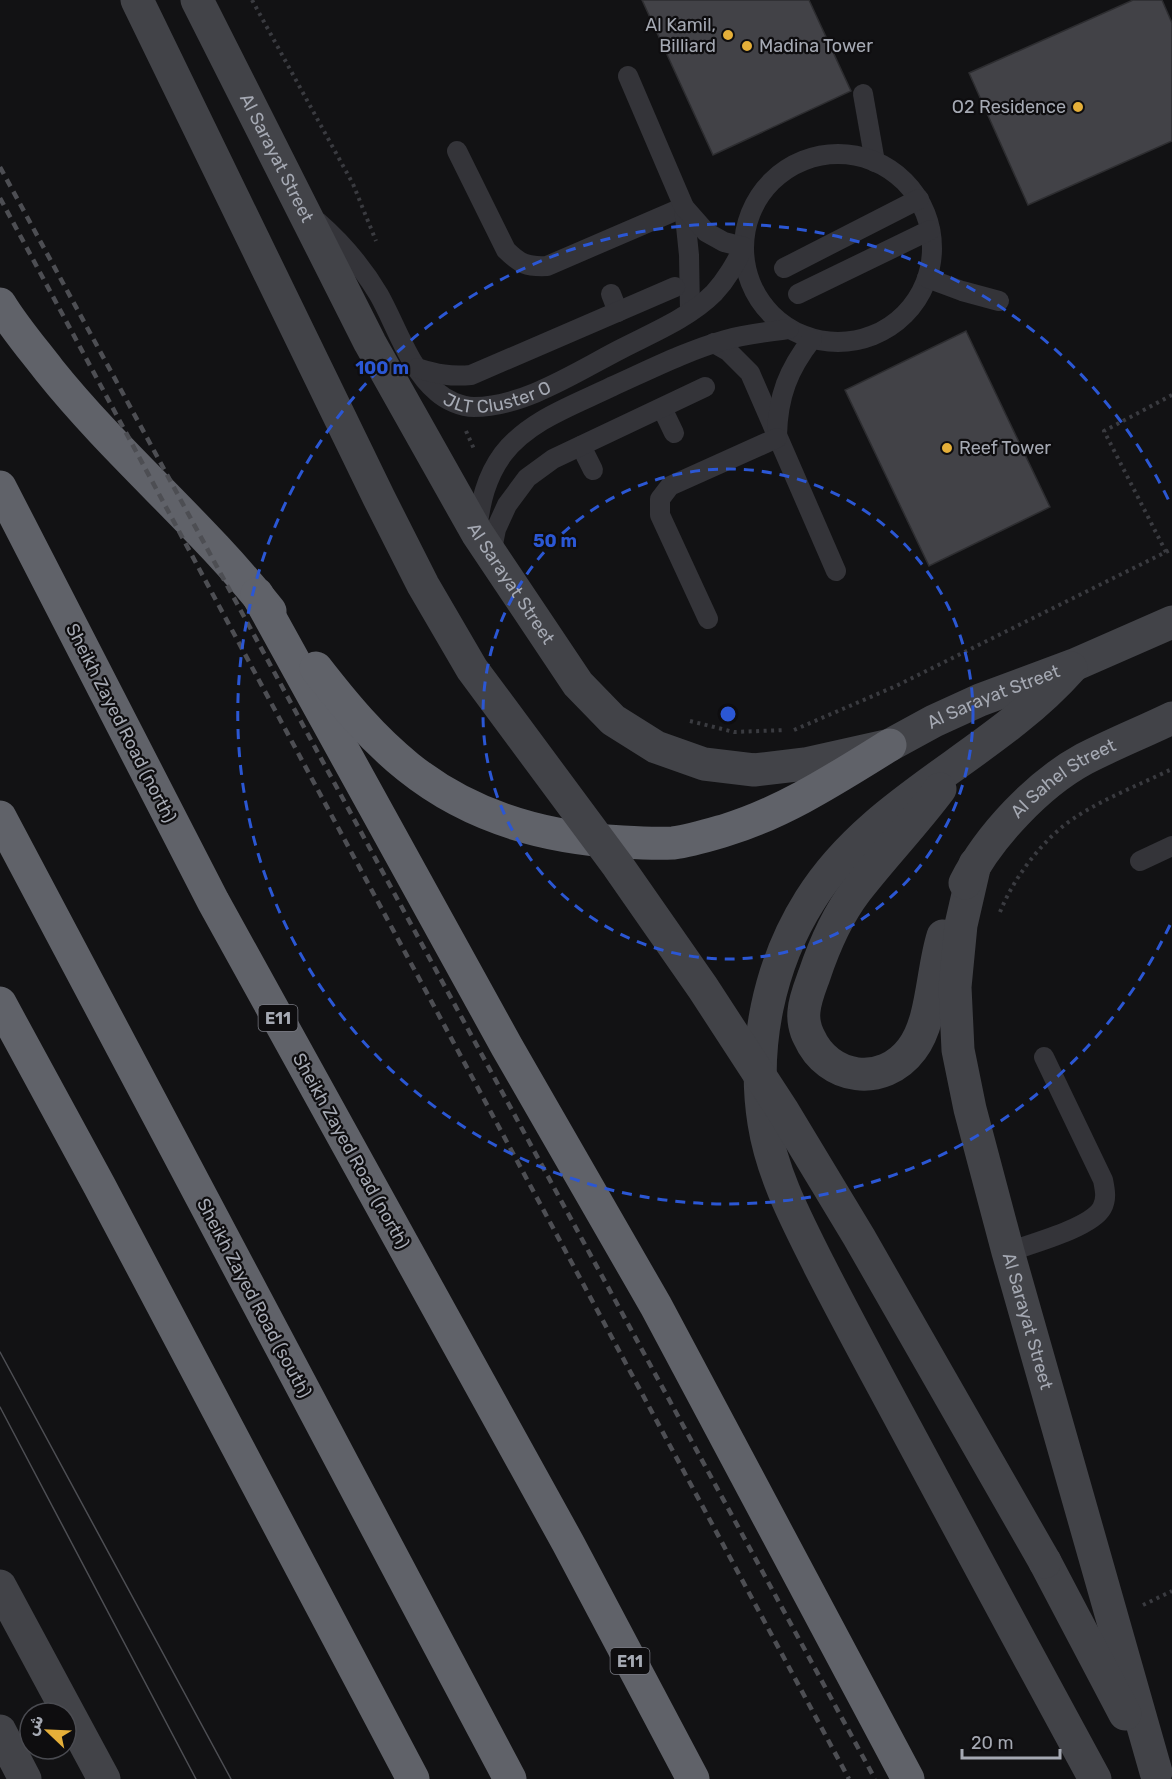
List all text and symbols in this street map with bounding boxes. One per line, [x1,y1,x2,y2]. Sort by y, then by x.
place label: Al Kamil, Billiard [645,14,716,57]
marker: Al Kamil, Billiard [721,28,735,42]
place label: Madina Tower [759,35,873,57]
marker: Madina Tower [740,39,754,53]
street label: Al Sarayat Street [235,90,318,226]
place label: O2 Residence [952,96,1066,118]
marker: O2 Residence [1071,100,1085,114]
text: 100 m [355,357,409,379]
street label: JLT Cluster O [439,376,554,418]
place label: Reef Tower [959,437,1051,459]
marker: Reef Tower [940,441,954,455]
street label: Al Sarayat Street [463,519,559,648]
text: 50 m [533,530,577,552]
street label: Sheikh Zayed Road (north) [61,620,181,826]
street label: Al Sarayat Street [923,660,1063,734]
centre of rings [718,704,738,724]
street label: Al Sahel Street [1006,734,1119,823]
road number: E11 [258,1005,298,1031]
street label: Sheikh Zayed Road (north) [288,1049,414,1253]
street label: Sheikh Zayed Road (south) [192,1194,316,1402]
street label: Al Sarayat Street [998,1250,1058,1392]
road number: E11 [610,1648,650,1674]
north arrow [18,1701,78,1761]
text: ش [22,1712,47,1738]
scale bar [962,1722,1060,1760]
text: 20 m [971,1732,1013,1754]

